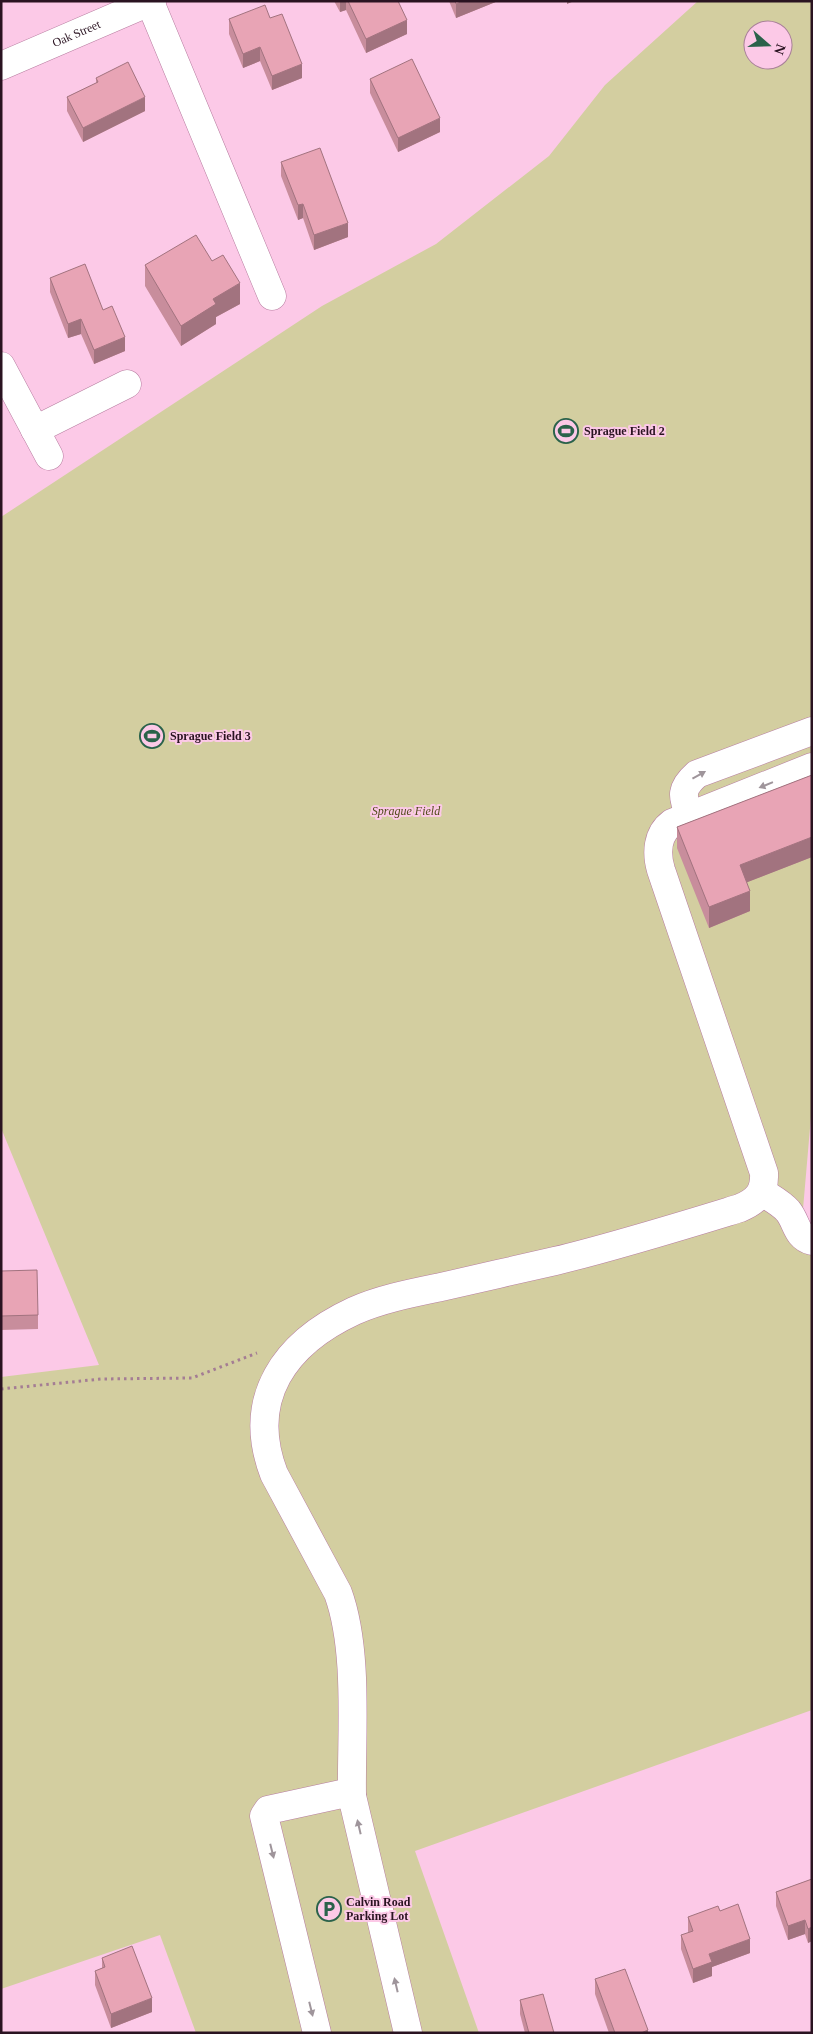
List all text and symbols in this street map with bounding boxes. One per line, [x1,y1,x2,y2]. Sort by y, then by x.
street label: Oak Street [50,17,103,50]
north arrow [743,20,793,70]
text: N [771,42,789,57]
sports icon: Sprague Field 2 [553,418,579,444]
place label: Sprague Field 2 [584,424,665,438]
sports icon: Sprague Field 3 [139,723,165,749]
place label: Sprague Field 3 [170,729,251,743]
one-way arrow [692,771,707,779]
one-way arrow [759,782,774,789]
park label: Sprague Field [372,804,441,818]
one-way arrow [355,1820,363,1835]
one-way arrow [268,1844,276,1859]
place label: Calvin Road Parking Lot [346,1895,411,1923]
parking icon: Calvin Road Parking Lot [316,1896,342,1922]
one-way arrow [392,1978,400,1993]
one-way arrow [307,2001,315,2016]

